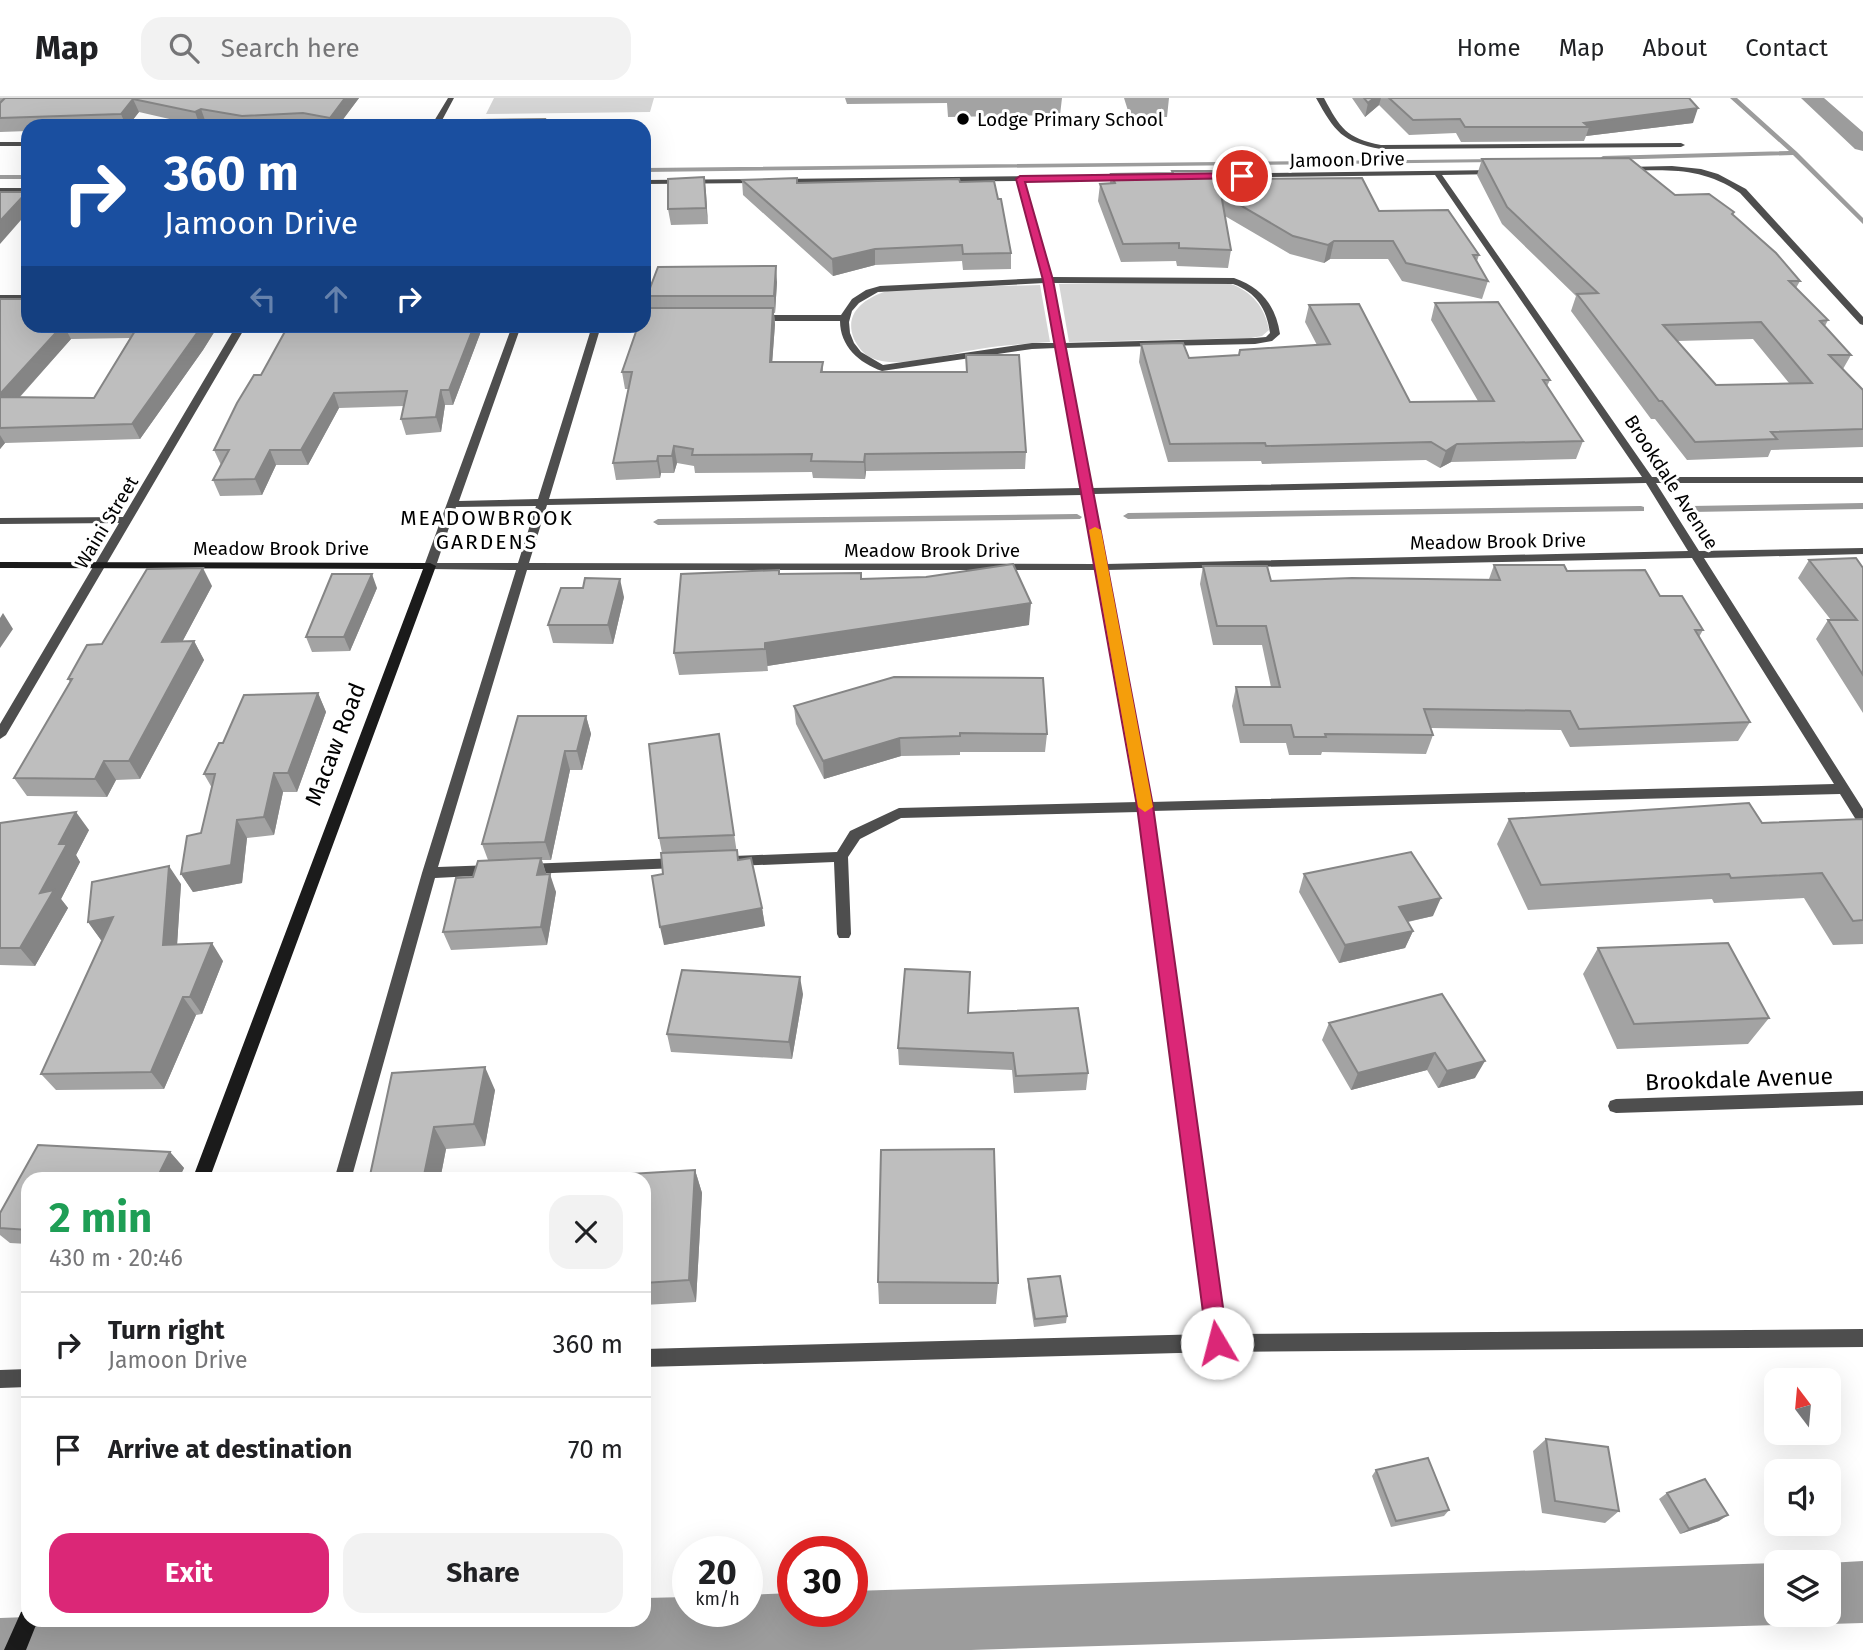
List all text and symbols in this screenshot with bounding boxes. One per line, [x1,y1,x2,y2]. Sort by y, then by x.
search box [141,17,631,80]
text: Map [35,28,99,68]
icon: search [165,29,203,67]
text: Search here [221,33,360,64]
text: Home [1457,34,1521,62]
text: Map [1559,34,1605,62]
text: About [1643,34,1707,62]
text: Contact [1745,34,1828,62]
place label: Lodge Primary School [977,108,1164,131]
marker: Lodge Primary School [955,111,971,127]
text: 360 m [164,144,299,203]
pin [1212,146,1272,206]
icon: right [49,147,140,238]
street label: Jamoon Drive [1289,147,1405,172]
icon: arrive [1223,157,1261,195]
text: Jamoon Drive [164,204,358,242]
icon: left [244,280,282,318]
icon: ahead [317,280,355,318]
icon: right [390,280,428,318]
street label: Brookdale Avenue [1620,411,1724,554]
street label: Waini Street [70,472,143,573]
district label: MEADOWBROOK GARDENS [400,505,574,555]
street label: Meadow Brook Drive [1410,528,1586,555]
street label: Meadow Brook Drive [193,537,369,560]
street label: Meadow Brook Drive [844,539,1020,562]
street label: Macaw Road [299,679,371,809]
street label: Brookdale Avenue [1644,1062,1834,1096]
text: 2 min [49,1193,152,1243]
button: close [549,1195,623,1269]
text: 430 m · 20:46 [49,1244,183,1272]
position arrow [1180,1306,1254,1380]
text: Turn right [108,1315,225,1346]
icon: right [49,1326,87,1364]
text: 360 m [552,1329,623,1360]
text: Jamoon Drive [108,1346,248,1374]
north arrow [1764,1368,1841,1446]
map controls [1764,1368,1841,1627]
icon: arrive [49,1431,87,1469]
text: Arrive at destination [108,1434,352,1465]
text: 70 m [568,1434,623,1465]
button: sound [1764,1459,1841,1536]
button: Exit [49,1533,329,1613]
button: Share [343,1533,623,1613]
speed limit sign: 30 [777,1536,868,1627]
button: layers [1764,1550,1841,1627]
text: 20 [698,1551,737,1593]
text: km/h [695,1588,740,1610]

